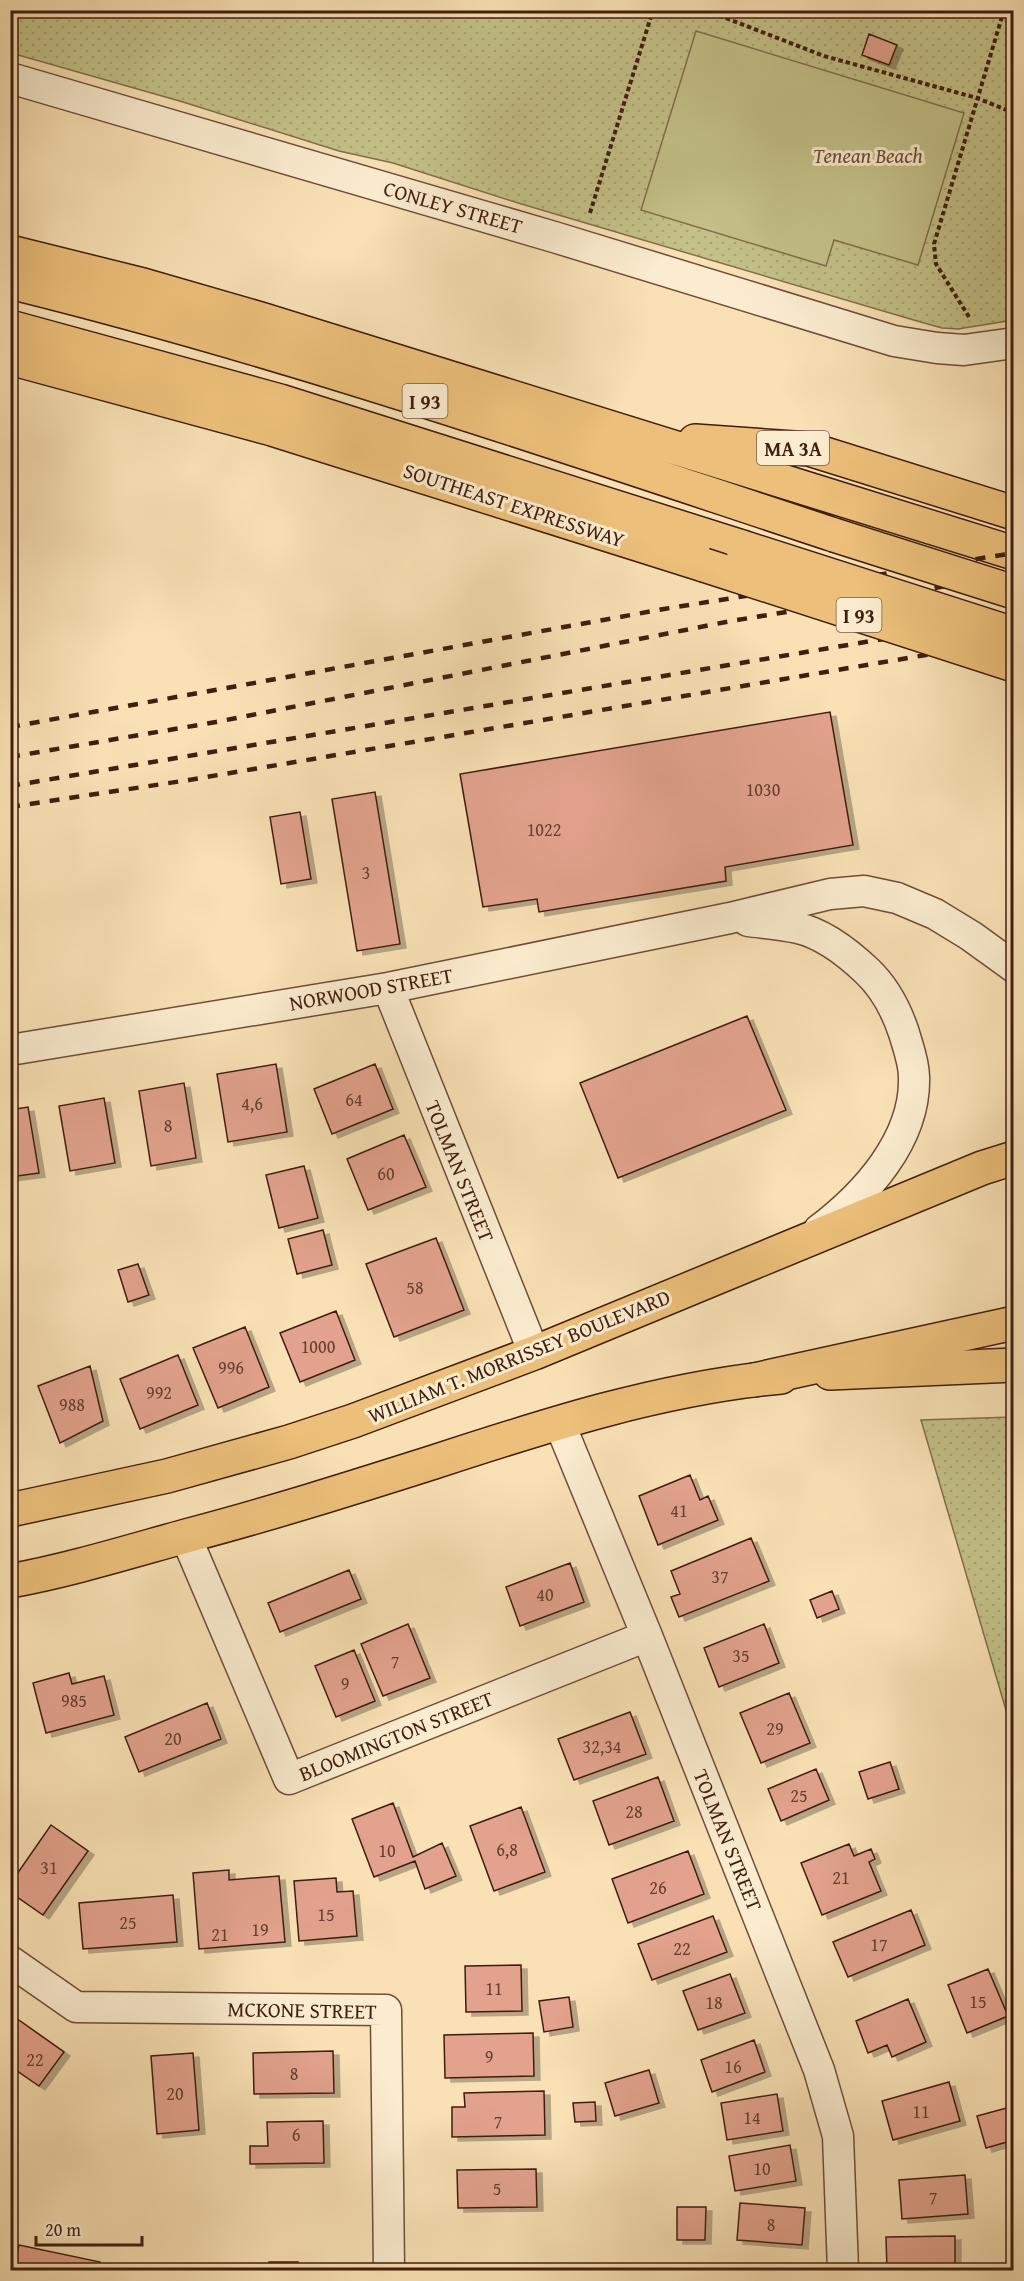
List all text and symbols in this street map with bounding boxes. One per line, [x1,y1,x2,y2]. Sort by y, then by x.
park label: Tenean Beach [813,140,923,171]
street label: CONLEY STREET [380,172,526,242]
road number: I 93 [402,384,448,418]
road number: MA 3A [757,431,829,465]
street label: SOUTHEAST EXPRESSWAY [400,455,629,555]
road number: I 93 [836,598,882,632]
house number: 1030 [746,776,781,803]
house number: 1022 [527,816,561,843]
house number: 3 [362,859,370,886]
street label: NORWOOD STREET [287,959,455,1019]
house number: 64 [345,1086,363,1113]
house number: 4,6 [241,1090,263,1117]
street label: TOLMAN STREET [417,1096,503,1247]
house number: 8 [164,1112,172,1139]
house number: 60 [377,1160,395,1187]
house number: 58 [406,1274,424,1301]
street label: WILLIAM T. MORRISSEY BOULEVARD [363,1281,675,1431]
house number: 1000 [301,1333,336,1360]
house number: 996 [218,1354,244,1381]
house number: 992 [146,1379,172,1406]
house number: 988 [59,1391,85,1418]
house number: 41 [670,1497,688,1524]
house number: 37 [711,1563,729,1590]
house number: 40 [536,1581,554,1608]
house number: 35 [732,1642,750,1669]
house number: 7 [391,1648,399,1675]
house number: 9 [341,1670,349,1697]
street label: BLOOMINGTON STREET [294,1683,498,1789]
house number: 985 [61,1687,87,1714]
house number: 29 [766,1715,784,1742]
house number: 20 [164,1725,182,1752]
house number: 32,34 [582,1733,622,1760]
street label: TOLMAN STREET [685,1765,771,1916]
house number: 25 [790,1782,808,1809]
house number: 28 [625,1798,643,1825]
house number: 6,8 [496,1836,518,1863]
house number: 10 [378,1837,396,1864]
house number: 31 [40,1854,58,1881]
house number: 21 [832,1864,850,1891]
house number: 26 [649,1874,667,1901]
house number: 15 [317,1901,335,1928]
house number: 25 [119,1909,137,1936]
house number: 19 [251,1916,269,1943]
house number: 21 [211,1921,229,1948]
house number: 17 [870,1931,888,1958]
house number: 22 [673,1935,691,1962]
house number: 11 [485,1975,503,2002]
house number: 15 [969,1988,987,2015]
house number: 18 [705,1989,723,2016]
street label: MCKONE STREET [227,1993,377,2027]
house number: 9 [485,2043,493,2070]
house number: 22 [26,2046,44,2073]
house number: 16 [724,2053,742,2080]
house number: 8 [290,2060,298,2087]
house number: 20 [166,2080,184,2107]
house number: 11 [912,2098,930,2125]
house number: 14 [743,2104,761,2131]
house number: 7 [494,2108,502,2135]
house number: 6 [292,2121,300,2148]
house number: 10 [753,2155,771,2182]
house number: 5 [493,2175,501,2202]
house number: 7 [929,2184,937,2211]
scale bar [36,2209,142,2247]
house number: 8 [767,2211,775,2238]
text: 20 m [45,2216,81,2243]

